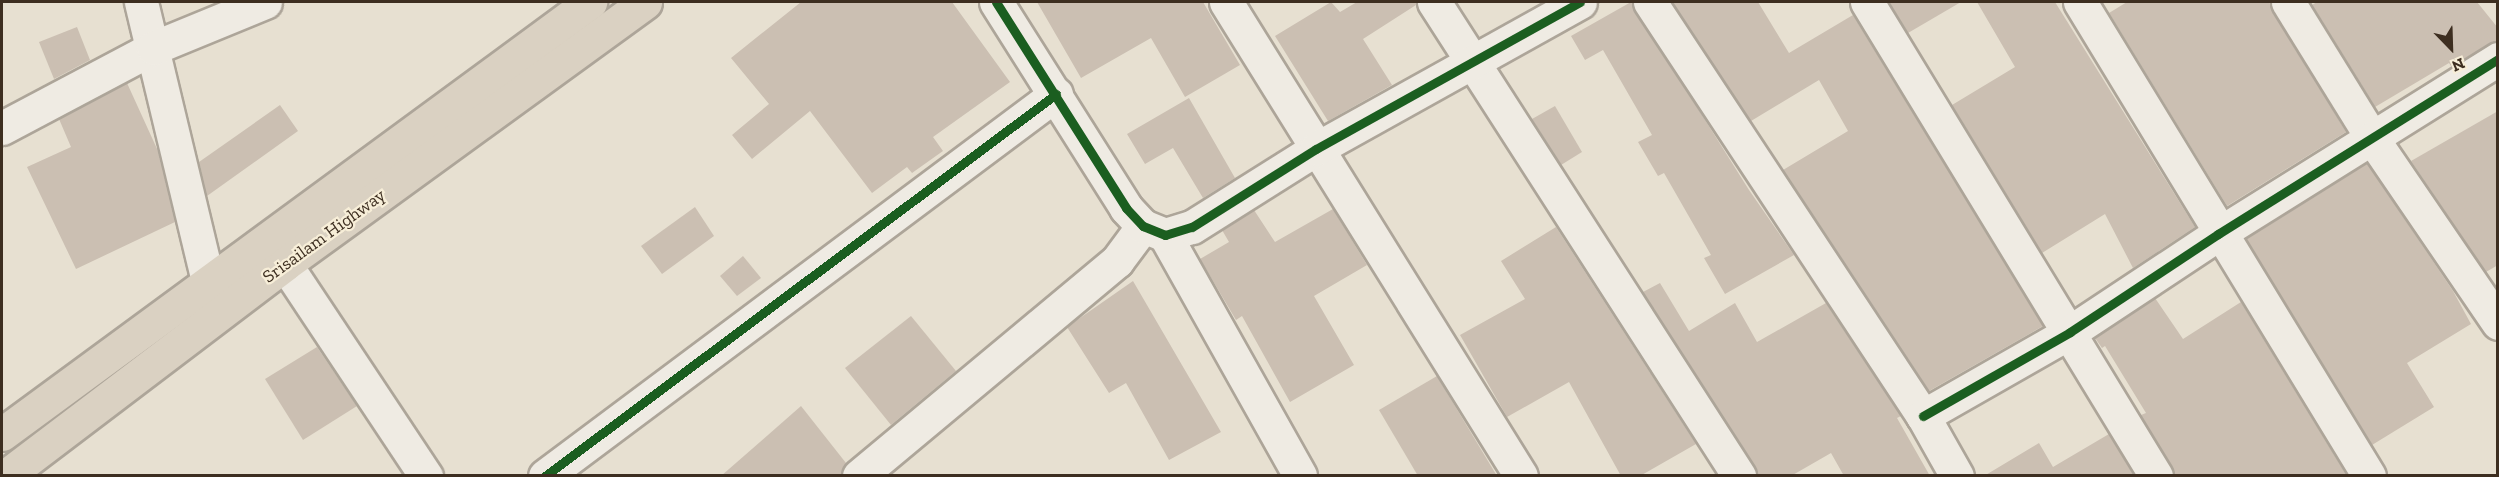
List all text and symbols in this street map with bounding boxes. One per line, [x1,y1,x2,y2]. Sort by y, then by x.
north arrow [2421,18,2481,78]
text: N [2449,54,2468,76]
street label: Srisailam Highway [258,184,390,288]

